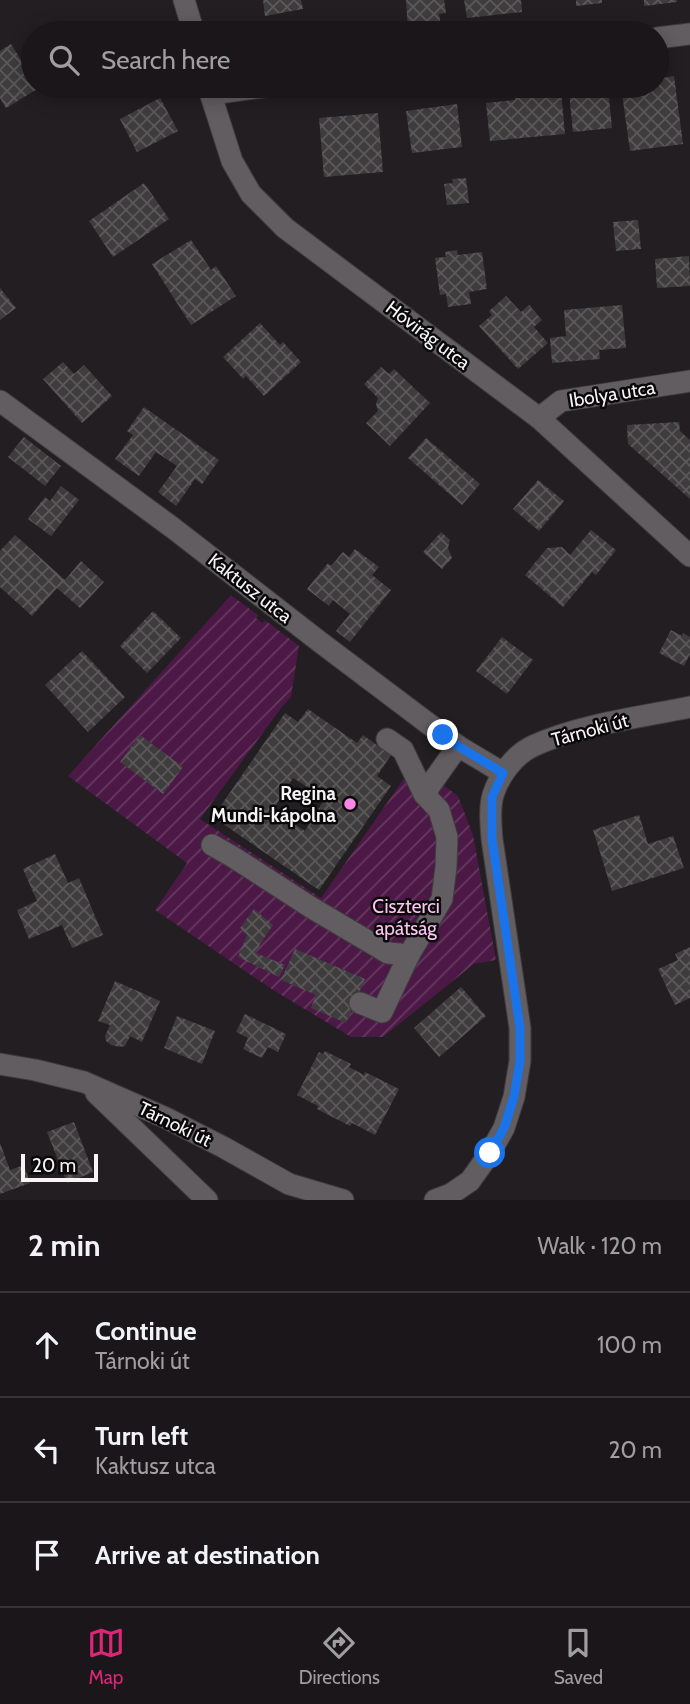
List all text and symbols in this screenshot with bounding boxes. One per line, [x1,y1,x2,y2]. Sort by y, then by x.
search box [21,21,669,98]
icon: search [45,41,83,79]
text: Search here [101,44,230,76]
street label: Hóvirág utca [381,296,475,374]
street label: Ibolya utca [567,376,657,412]
street label: Kaktusz utca [204,548,296,628]
street label: Tárnoki út [549,709,631,751]
route end [427,719,458,750]
place label: Regina Mundi-kápolna [211,782,337,827]
marker: Regina Mundi-kápolna [342,796,358,812]
park label: Ciszterci apátság [372,895,440,940]
street label: Tárnoki út [135,1096,216,1152]
route start [474,1137,505,1168]
scale bar [21,1151,98,1183]
text: 20 m [32,1154,76,1177]
text: 2 min [28,1227,100,1264]
text: Walk · 120 m [538,1232,662,1260]
text: Continue [95,1315,197,1347]
icon: ahead [28,1326,66,1364]
text: 100 m [597,1331,662,1359]
text: Tárnoki út [95,1347,190,1375]
text: Turn left [95,1420,188,1452]
icon: left [28,1431,66,1469]
text: 20 m [609,1436,662,1464]
text: Kaktusz utca [95,1452,216,1480]
icon: arrive [28,1536,66,1574]
text: Arrive at destination [95,1539,320,1571]
tab: Map [87,1624,125,1689]
tab: Directions [299,1624,380,1689]
tab: Saved [554,1624,603,1689]

